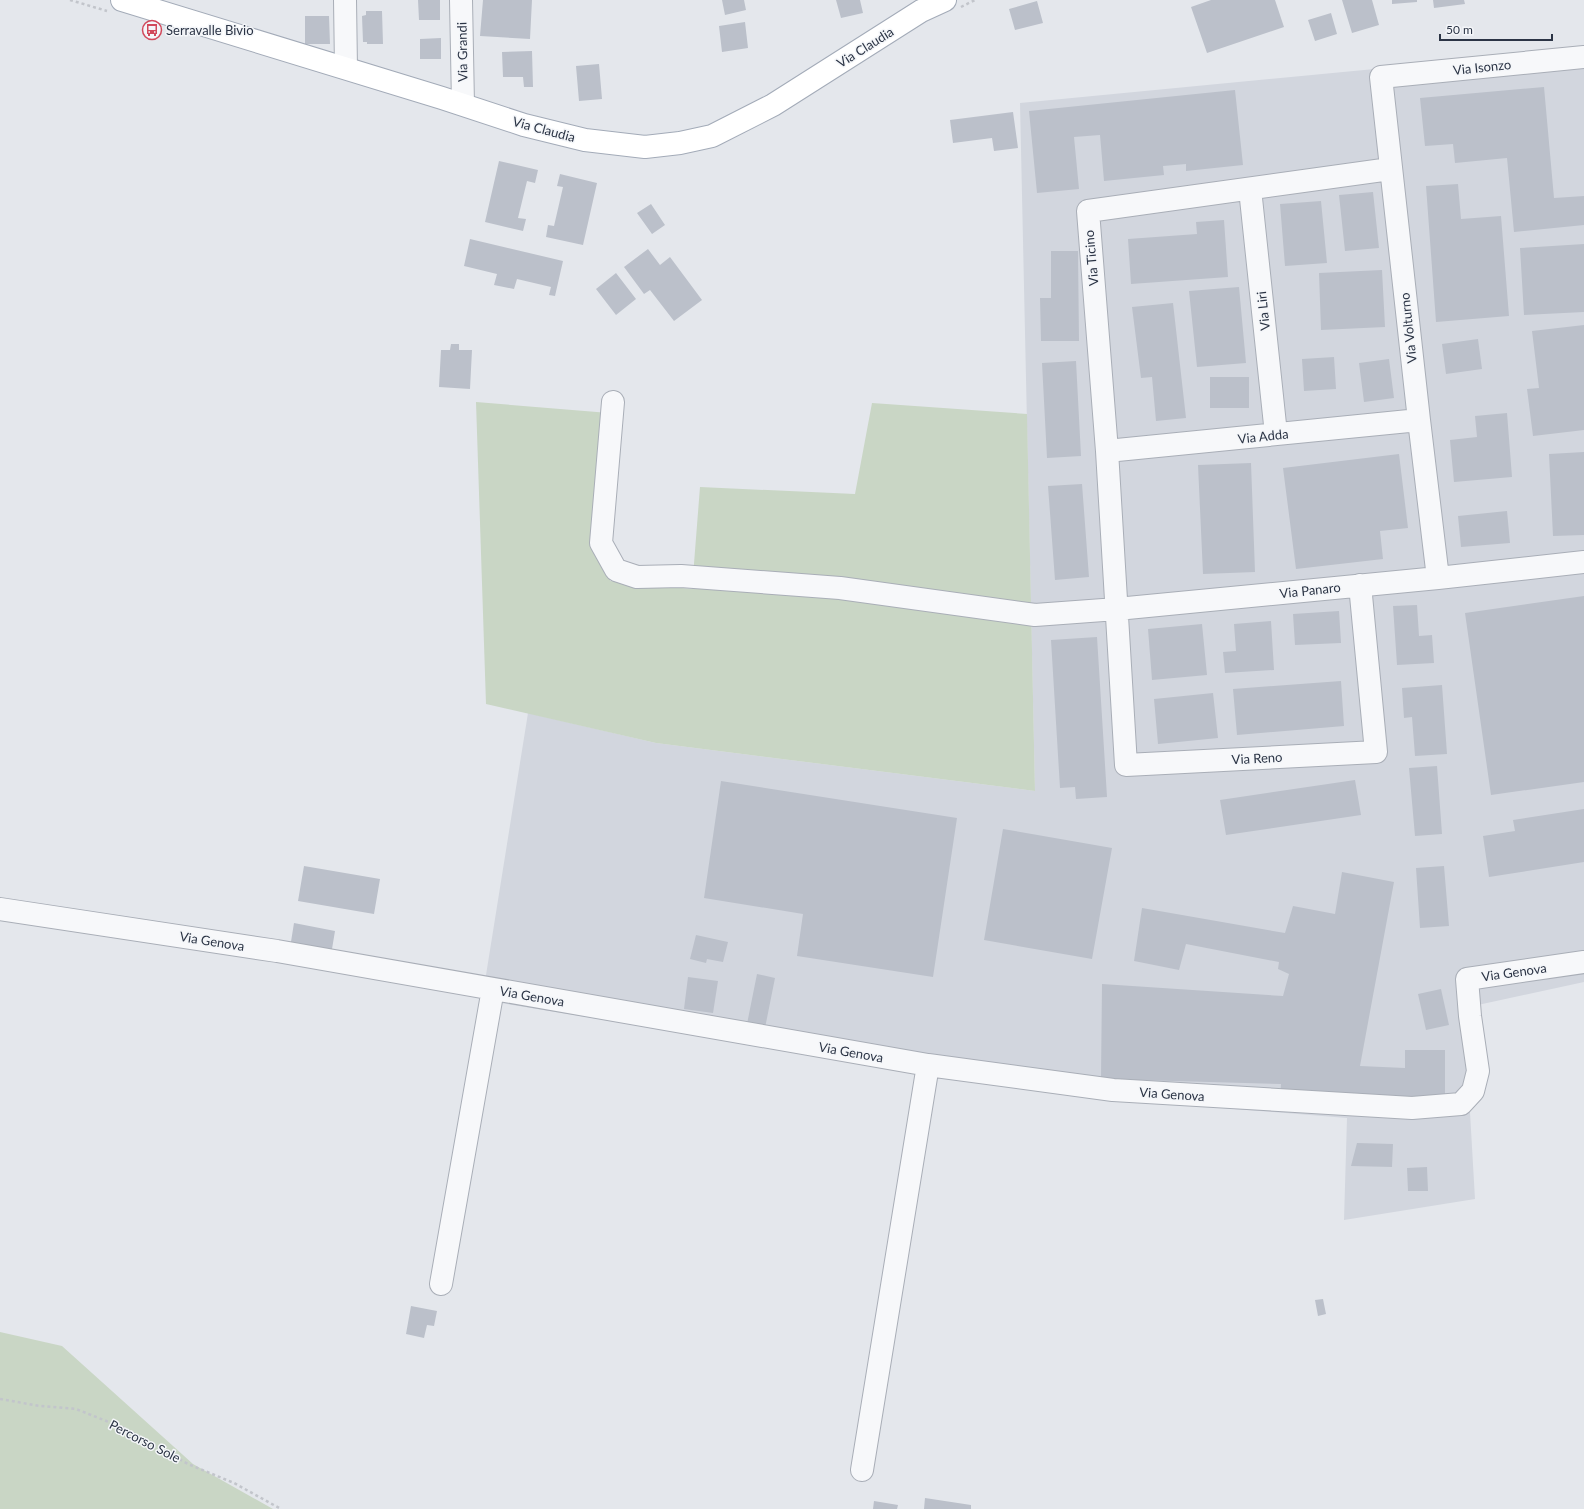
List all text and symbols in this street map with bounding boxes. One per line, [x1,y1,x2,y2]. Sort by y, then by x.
scale bar [1440,16,1552,42]
bus stop icon: Serravalle Bivio [141,19,163,41]
place label: Serravalle Bivio [166,22,254,38]
street label: Via Grandi [453,22,471,82]
text: 50 m [1446,22,1473,37]
street label: Via Claudia [834,23,896,71]
street label: Via Isonzo [1452,56,1512,78]
street label: Via Claudia [511,113,577,145]
street label: Via Ticino [1081,229,1101,287]
street label: Via Liri [1253,291,1273,331]
street label: Via Volturno [1396,292,1420,364]
street label: Via Adda [1237,425,1289,447]
street label: Via Panaro [1279,579,1341,601]
street label: Via Reno [1231,749,1283,767]
street label: Via Genova [178,928,246,954]
street label: Via Genova [1480,960,1548,984]
street label: Via Genova [498,982,566,1010]
street label: Via Genova [817,1038,885,1066]
street label: Via Genova [1139,1084,1205,1104]
street label: Percorso Sole [107,1416,183,1466]

